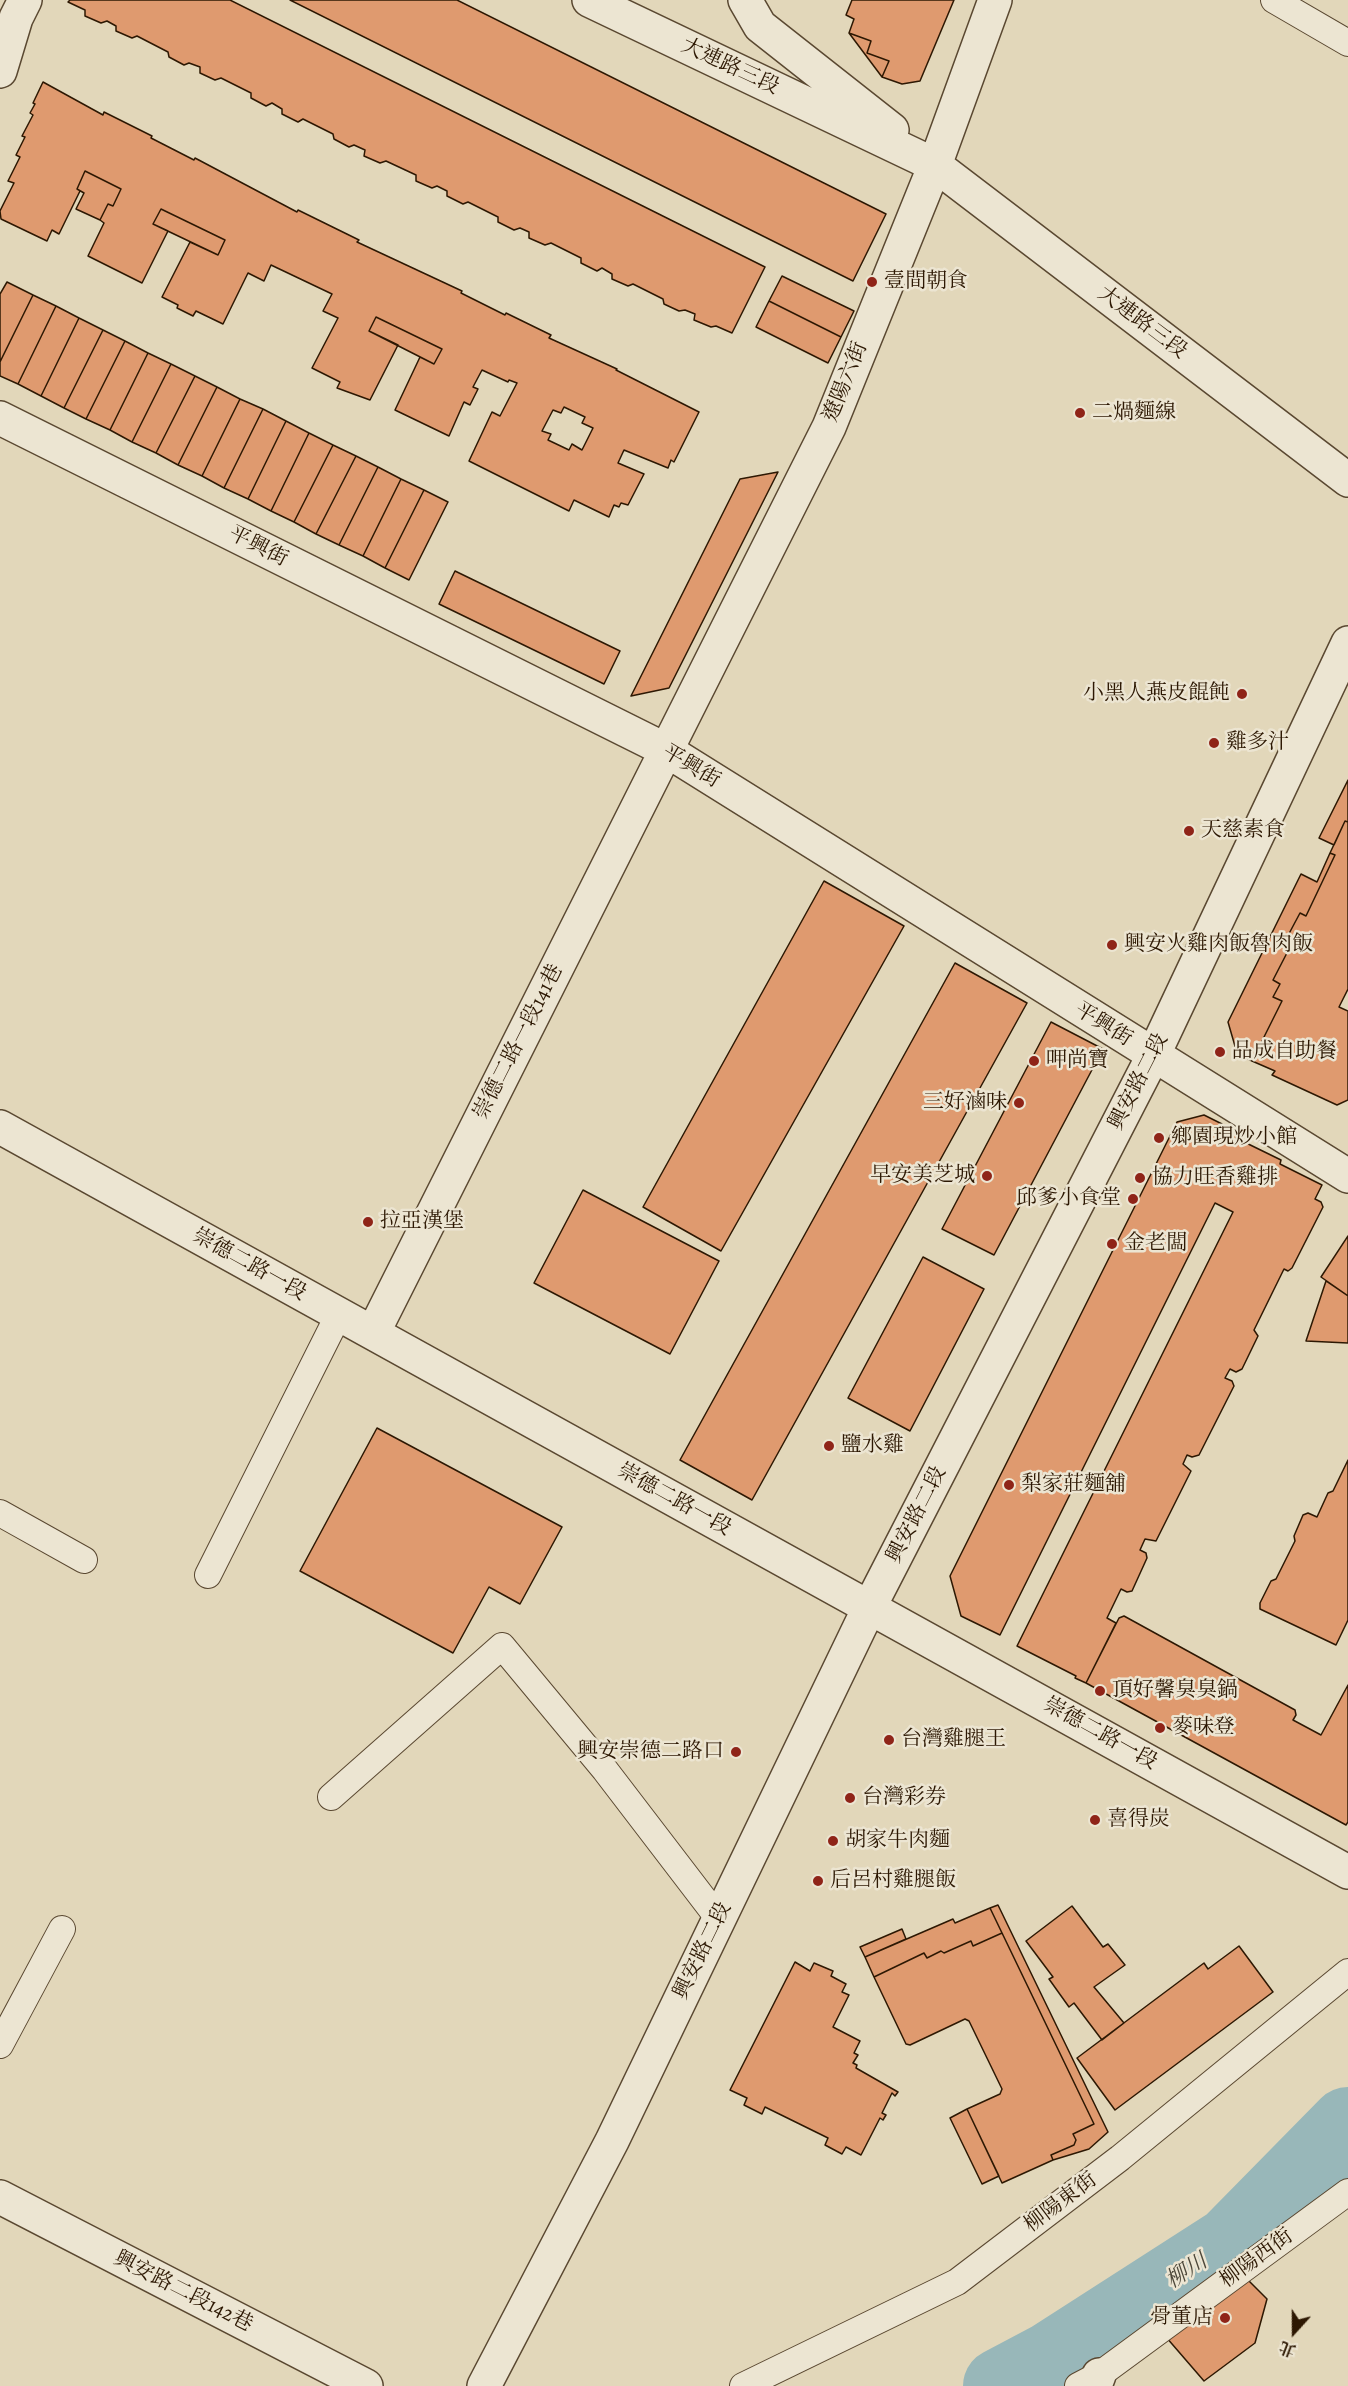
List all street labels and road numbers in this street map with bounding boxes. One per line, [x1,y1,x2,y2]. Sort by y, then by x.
street label: 大連路三段 [677,33,783,101]
street label: 大連路三段 [1092,281,1192,365]
street label: 遼陽六街 [819,338,873,426]
street label: 平興街 [224,521,292,573]
street label: 平興街 [658,740,724,794]
street label: 崇德二路一段141巷 [469,960,569,1124]
street label: 平興街 [1070,998,1136,1052]
street label: 興安路二段 [1104,1030,1174,1134]
street label: 崇德二路一段 [188,1223,310,1307]
street label: 崇德二路一段 [613,1458,735,1542]
street label: 興安路二段 [882,1463,952,1567]
street label: 崇德二路一段 [1039,1692,1161,1776]
street label: 興安路二段 [669,1898,737,2004]
street label: 柳陽東街 [1020,2168,1102,2238]
street label: 柳陽西街 [1216,2224,1298,2294]
street label: 興安路二段142巷 [109,2246,257,2338]

